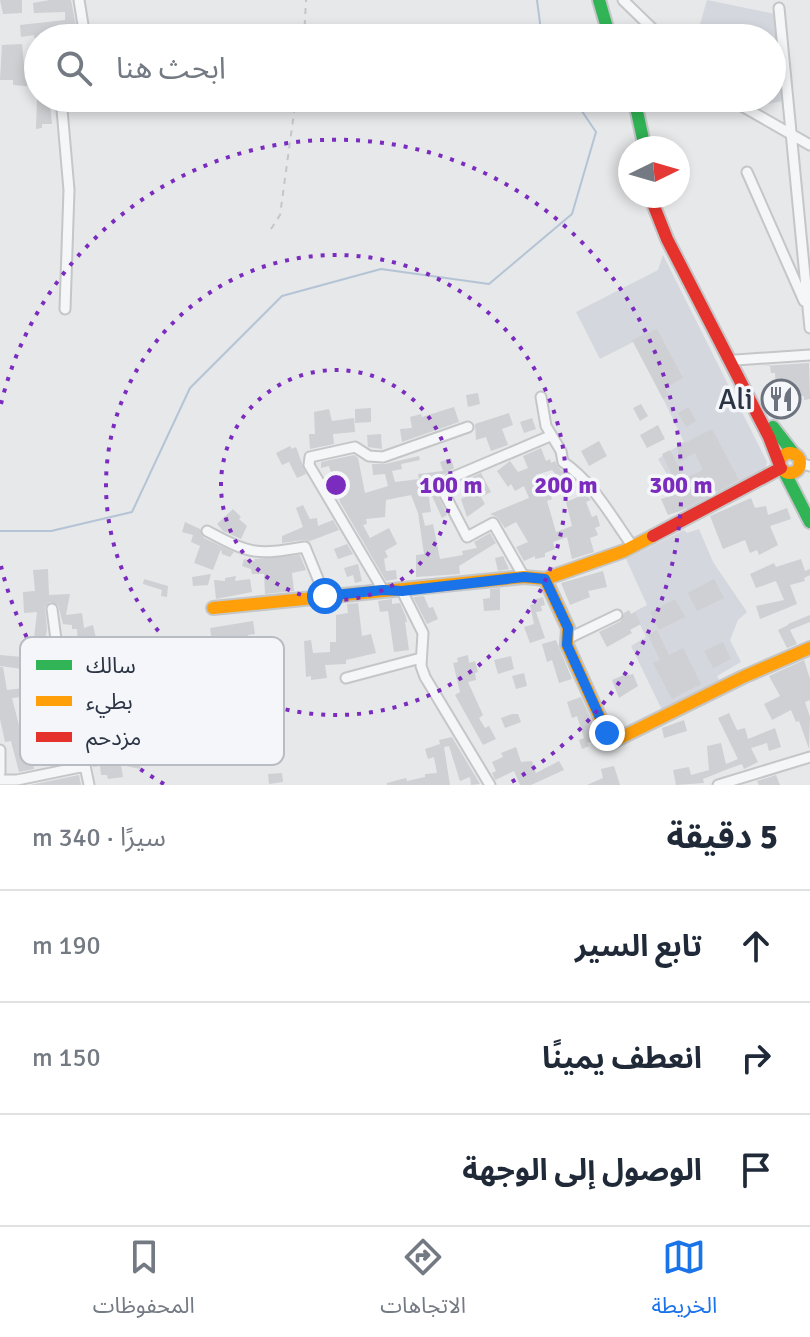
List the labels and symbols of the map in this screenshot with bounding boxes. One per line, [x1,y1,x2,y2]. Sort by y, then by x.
north arrow [618,136,690,208]
restaurant icon: Ali [760,378,802,420]
place label: Ali [718,381,753,418]
text: 100 m [419,470,483,500]
text: 200 m [534,470,598,500]
text: 300 m [649,470,713,500]
centre of rings [322,471,350,499]
route start [307,578,343,614]
legend [20,637,284,765]
text: سالك [86,652,136,679]
text: بطيء [86,688,133,718]
route end [589,715,625,751]
text: مزدحم [86,724,141,754]

